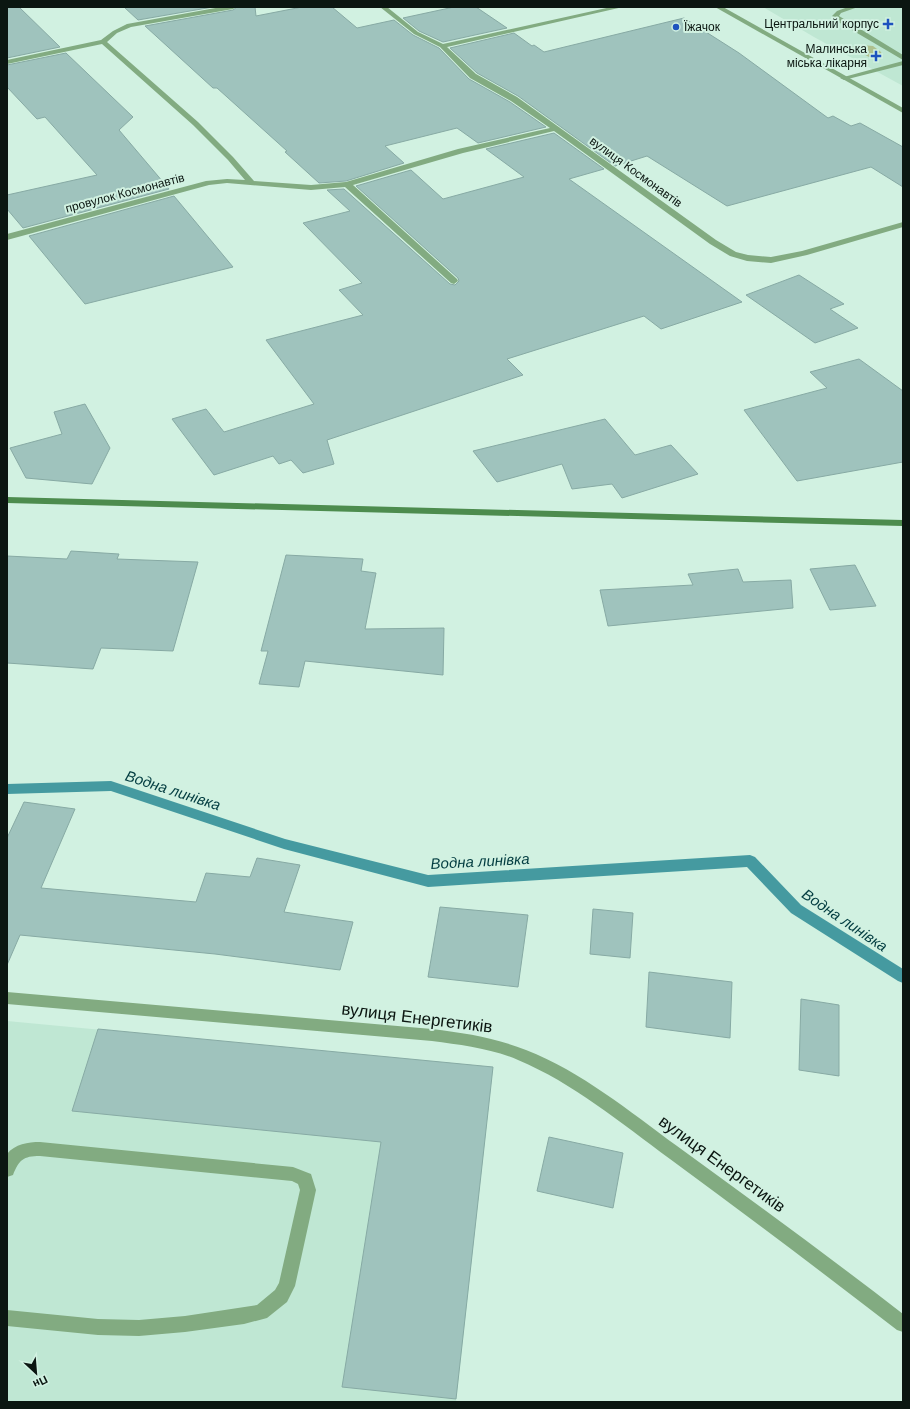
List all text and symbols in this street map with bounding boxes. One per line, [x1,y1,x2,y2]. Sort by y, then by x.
place label: Центральний корпус [764,17,879,31]
marker: Центральний корпус [882,18,894,30]
place label: Їжачок [684,20,721,34]
marker: Їжачок [671,22,681,32]
place label: Малинська міська лікарня [787,42,867,70]
marker: Малинська міська лікарня [870,50,882,62]
street label: вулиця Космонавтів [587,134,685,210]
street label: провулок Космонавтів [64,170,186,216]
water label: Водна линівка [123,767,223,813]
water label: Водна линівка [430,850,530,872]
water label: Водна линівка [799,885,891,955]
street label: вулиця Енергетиків [341,999,493,1037]
street label: вулиця Енергетиків [655,1112,789,1216]
north arrow [16,1353,56,1393]
text: Пн [31,1373,50,1391]

